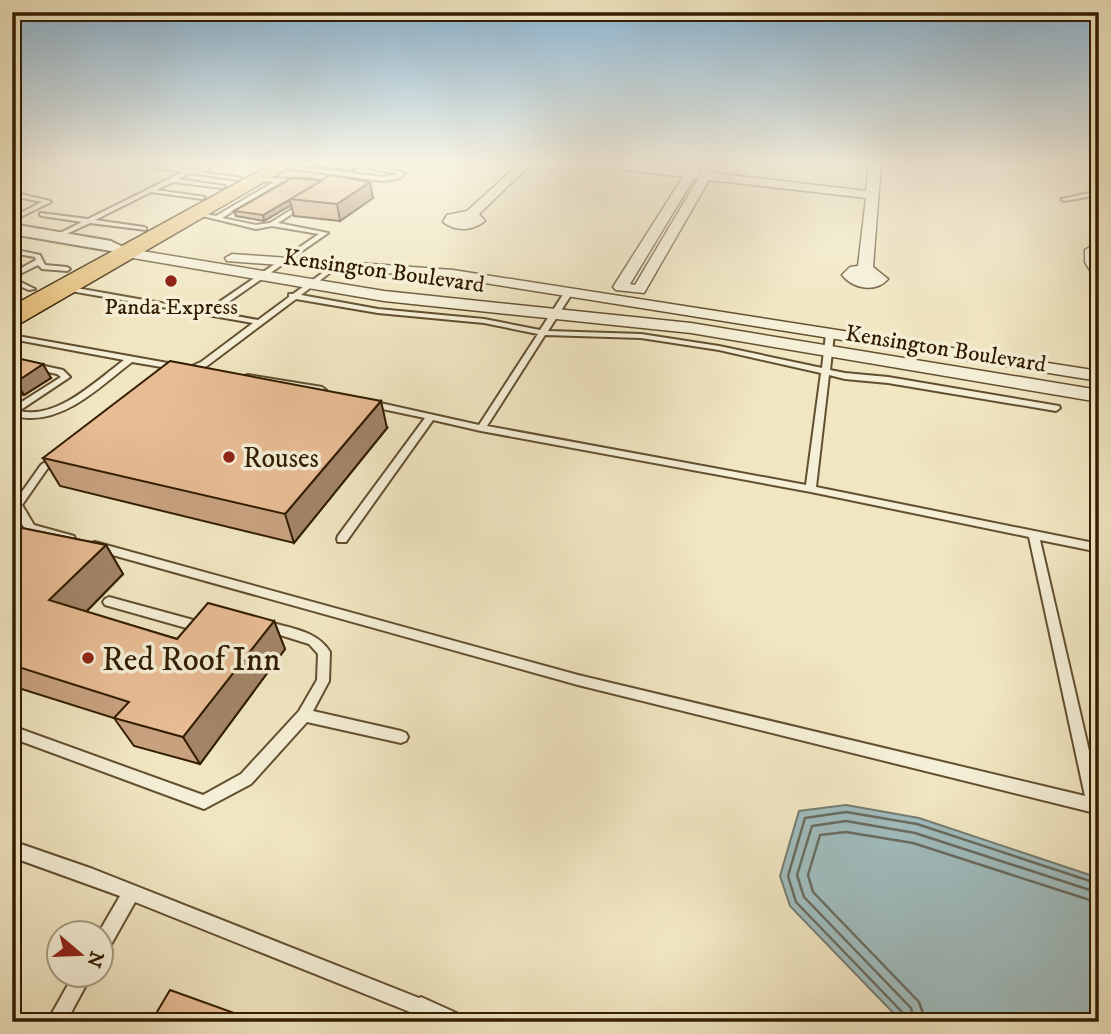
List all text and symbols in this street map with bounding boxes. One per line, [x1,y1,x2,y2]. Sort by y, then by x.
street label: Kensington Boulevard [281,243,487,300]
marker: Panda Express [163,273,179,289]
place label: Panda Express [104,293,238,322]
street label: Kensington Boulevard [843,319,1049,380]
place label: Rouses [243,441,319,476]
marker: Rouses [221,449,237,465]
place label: Red Roof Inn [102,640,280,681]
marker: Red Roof Inn [80,650,96,666]
north arrow [46,918,116,988]
text: N [81,948,108,971]

